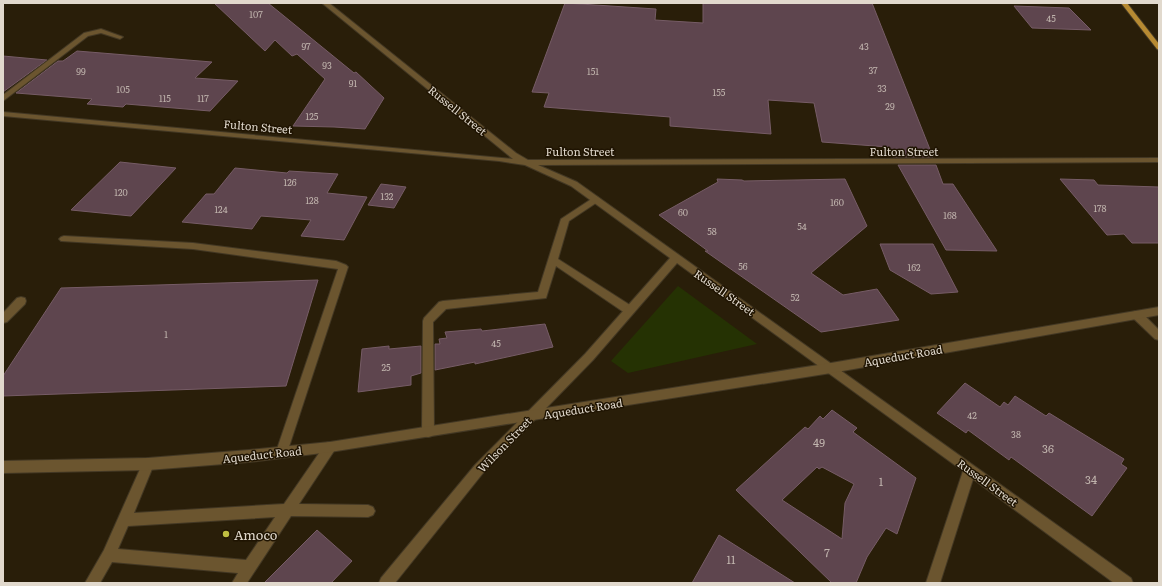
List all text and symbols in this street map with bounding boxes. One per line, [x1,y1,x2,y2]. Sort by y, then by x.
house number: 107 [249,7,263,21]
house number: 45 [1046,11,1056,25]
house number: 97 [301,39,311,53]
house number: 43 [859,39,869,53]
house number: 93 [322,58,332,72]
house number: 37 [868,63,878,77]
house number: 99 [76,64,86,78]
house number: 151 [587,64,599,78]
house number: 91 [349,76,358,90]
street label: Russell Street [425,81,491,139]
house number: 33 [877,81,887,95]
house number: 105 [116,82,130,96]
house number: 155 [713,85,726,99]
house number: 115 [159,91,171,105]
house number: 117 [197,91,209,105]
house number: 29 [885,99,895,113]
house number: 125 [306,109,319,123]
street label: Fulton Street [223,115,294,137]
street label: Fulton Street [546,143,615,159]
street label: Fulton Street [870,143,939,159]
house number: 126 [283,175,297,189]
house number: 120 [114,185,128,199]
house number: 132 [381,189,394,203]
house number: 128 [305,193,319,207]
house number: 160 [830,195,844,209]
house number: 178 [1094,201,1106,215]
house number: 124 [214,202,228,216]
house number: 60 [678,205,688,219]
house number: 168 [943,208,957,222]
house number: 54 [797,219,807,233]
house number: 58 [707,224,717,238]
house number: 56 [738,259,748,273]
house number: 162 [907,260,921,274]
street label: Russell Street [691,265,759,319]
house number: 52 [790,290,800,304]
house number: 1 [164,327,168,341]
house number: 45 [491,336,501,350]
street label: Aqueduct Road [862,340,944,370]
house number: 25 [381,360,391,374]
street label: Aqueduct Road [542,394,624,422]
house number: 42 [967,408,977,422]
street label: Wilson Street [473,412,535,475]
house number: 38 [1011,427,1021,441]
house number: 49 [813,434,825,450]
house number: 36 [1042,440,1054,456]
street label: Aqueduct Road [222,442,303,466]
street label: Russell Street [955,455,1022,510]
house number: 34 [1085,471,1097,487]
house number: 1 [879,473,884,489]
place label: Amoco [234,525,278,544]
marker: Amoco [221,529,231,539]
house number: 7 [824,544,830,560]
house number: 11 [727,551,736,567]

